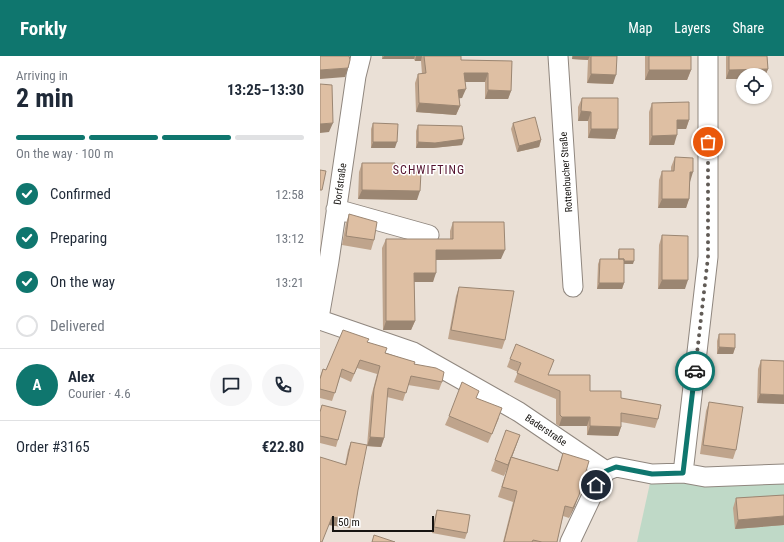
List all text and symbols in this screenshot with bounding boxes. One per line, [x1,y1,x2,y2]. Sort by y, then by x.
text: Forkly [20,17,67,40]
text: Map [628,20,652,36]
text: Layers [674,20,711,36]
text: Share [733,20,764,36]
text: Arriving in [16,68,68,83]
map controls [736,68,772,104]
button: locate [736,68,772,104]
text: 13:25–13:30 [227,81,304,99]
text: 2 min [16,83,74,113]
pin [691,125,725,159]
street label: Rottenbucher Straße [558,131,574,213]
icon: bag [697,131,719,153]
text: On the way · 100 m [16,146,113,161]
street label: Dorfstraße [332,162,348,206]
district label: SCHWIFTING [393,163,465,177]
icon: check [16,183,38,205]
text: Confirmed [50,185,111,203]
text: 12:58 [275,187,304,202]
icon: check [16,227,38,249]
text: Preparing [50,229,107,247]
text: 13:12 [275,231,304,246]
icon: check [16,271,38,293]
text: On the way [50,273,115,291]
text: 13:21 [275,275,304,290]
text: Delivered [50,317,105,335]
courier [675,351,715,391]
icon: car [684,360,706,382]
button: chat [210,364,252,406]
button: phone [262,364,304,406]
text: Alex [68,368,95,386]
text: A [33,376,41,394]
text: Courier · 4.6 [68,386,131,401]
street label: Baderstraße [523,412,569,448]
text: Order #3165 [16,438,90,456]
text: €22.80 [262,438,304,456]
pin [579,468,613,502]
icon: home [585,474,607,496]
scale bar [332,514,434,533]
text: 50 m [338,516,360,529]

